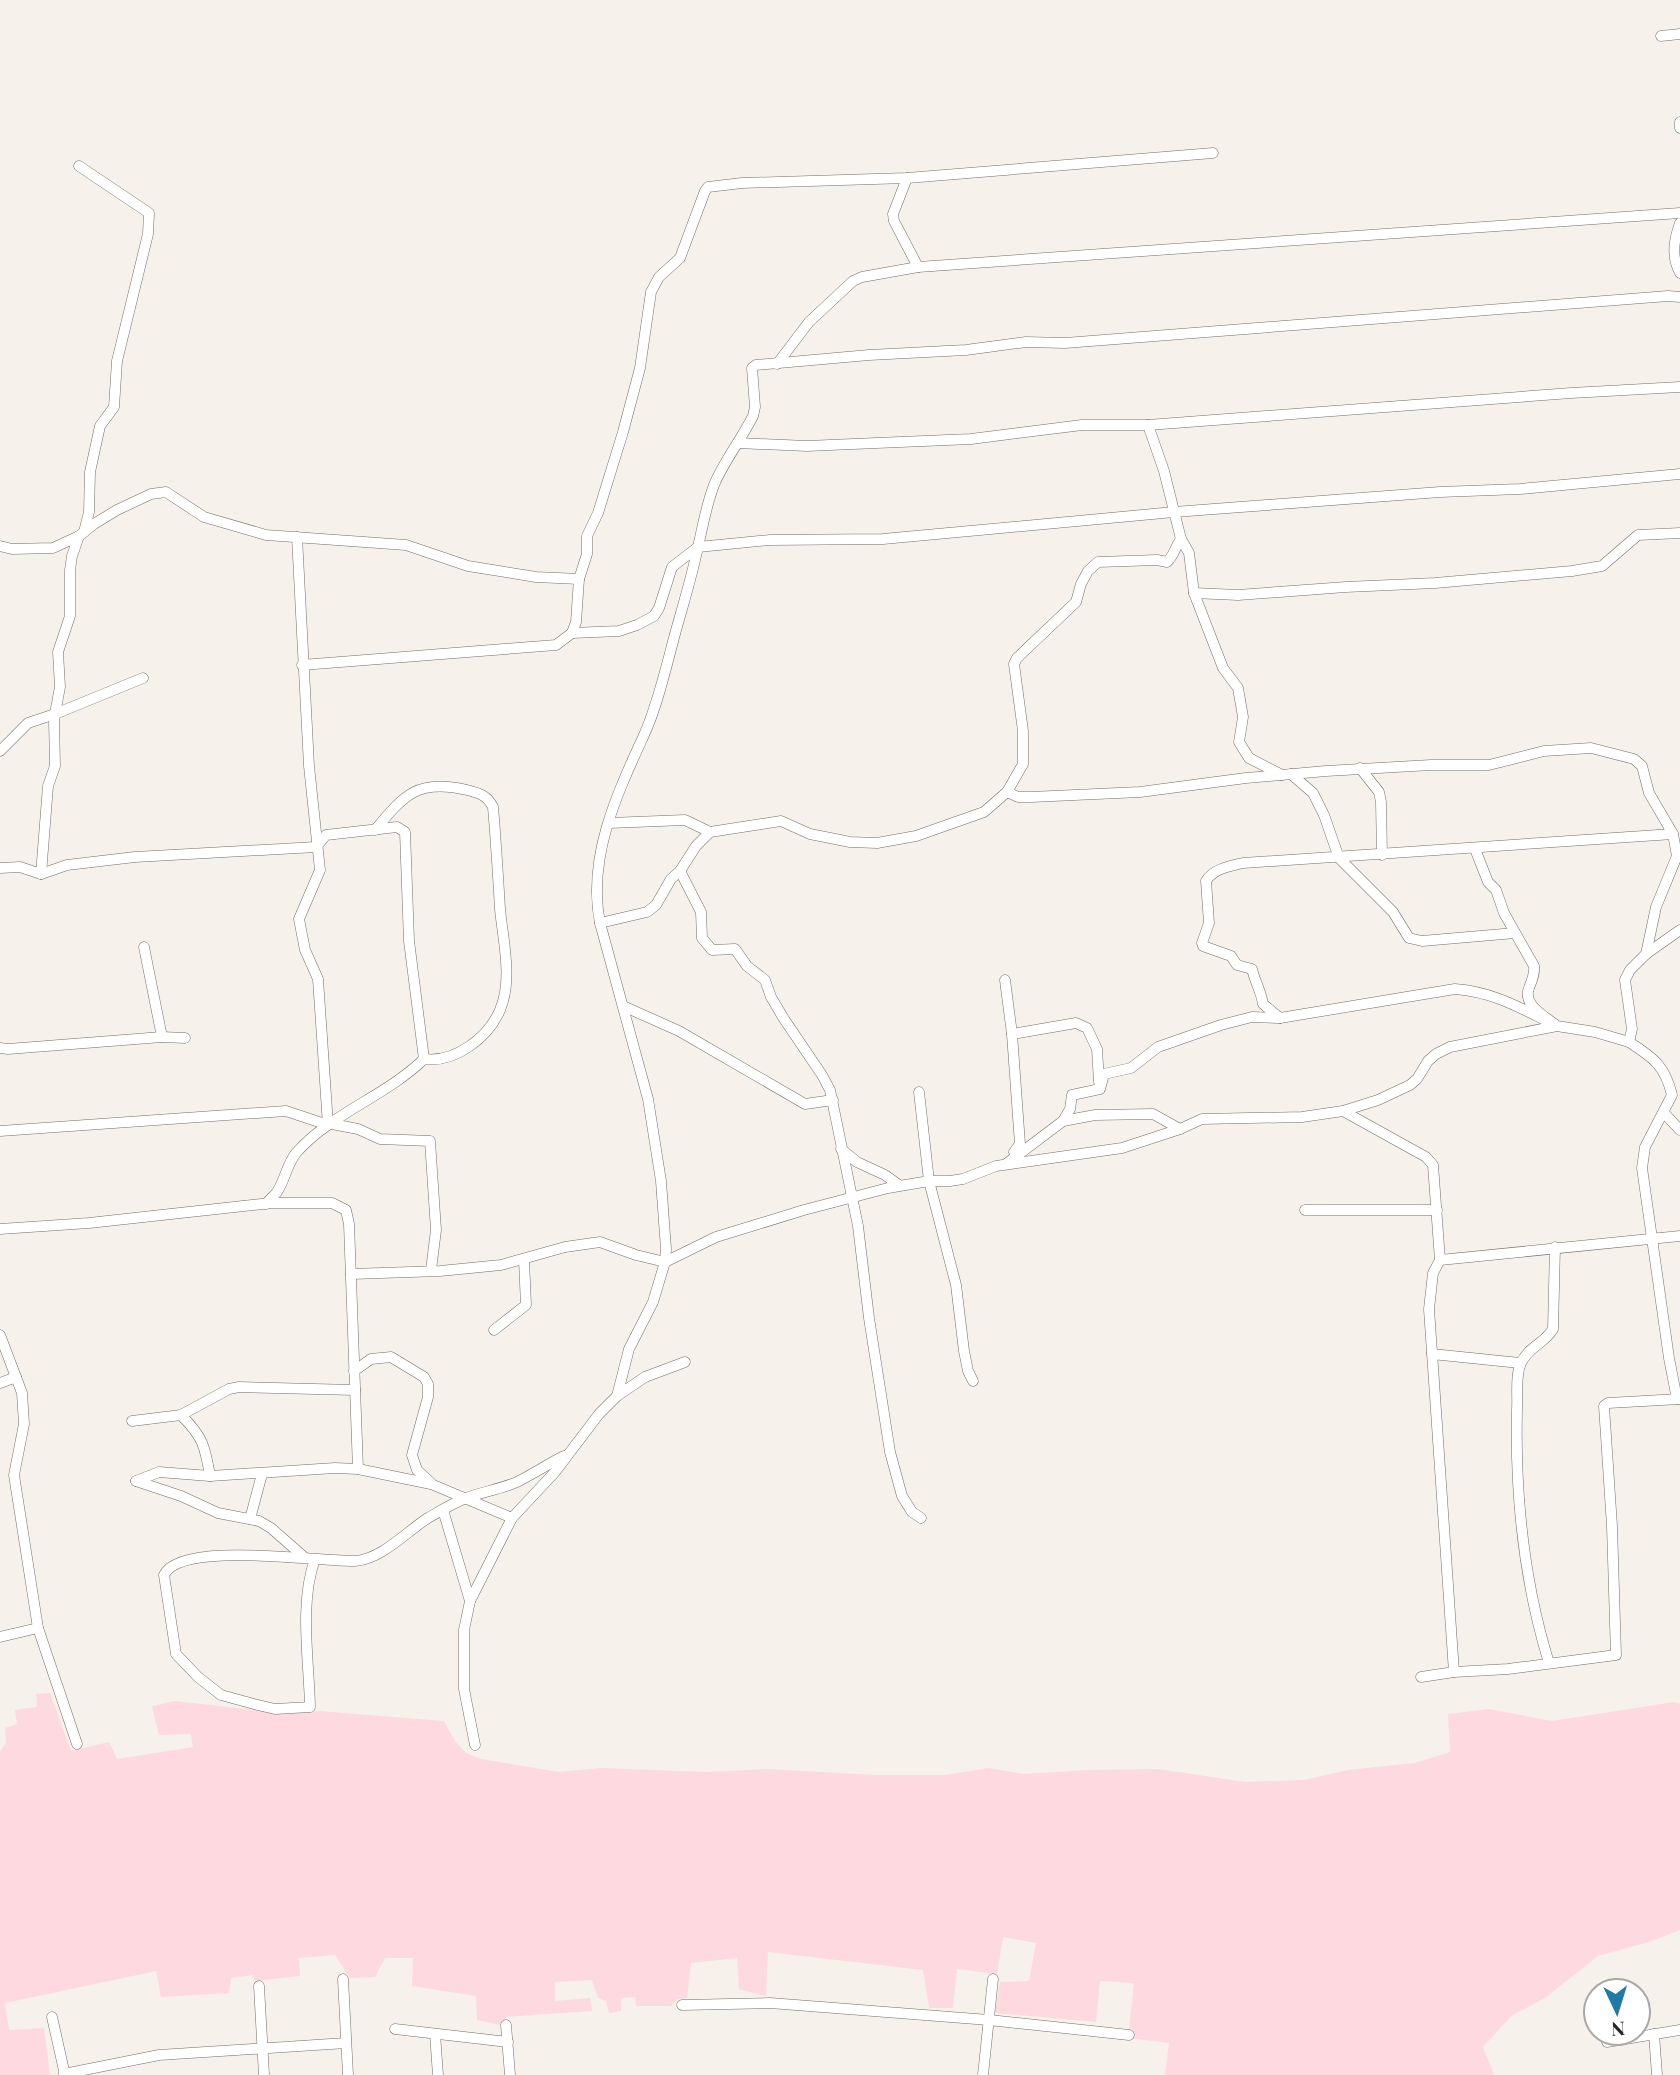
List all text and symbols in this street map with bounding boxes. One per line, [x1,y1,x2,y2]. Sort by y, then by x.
north arrow [1582,1977,1652,2047]
text: N [1610,2017,1626,2043]

